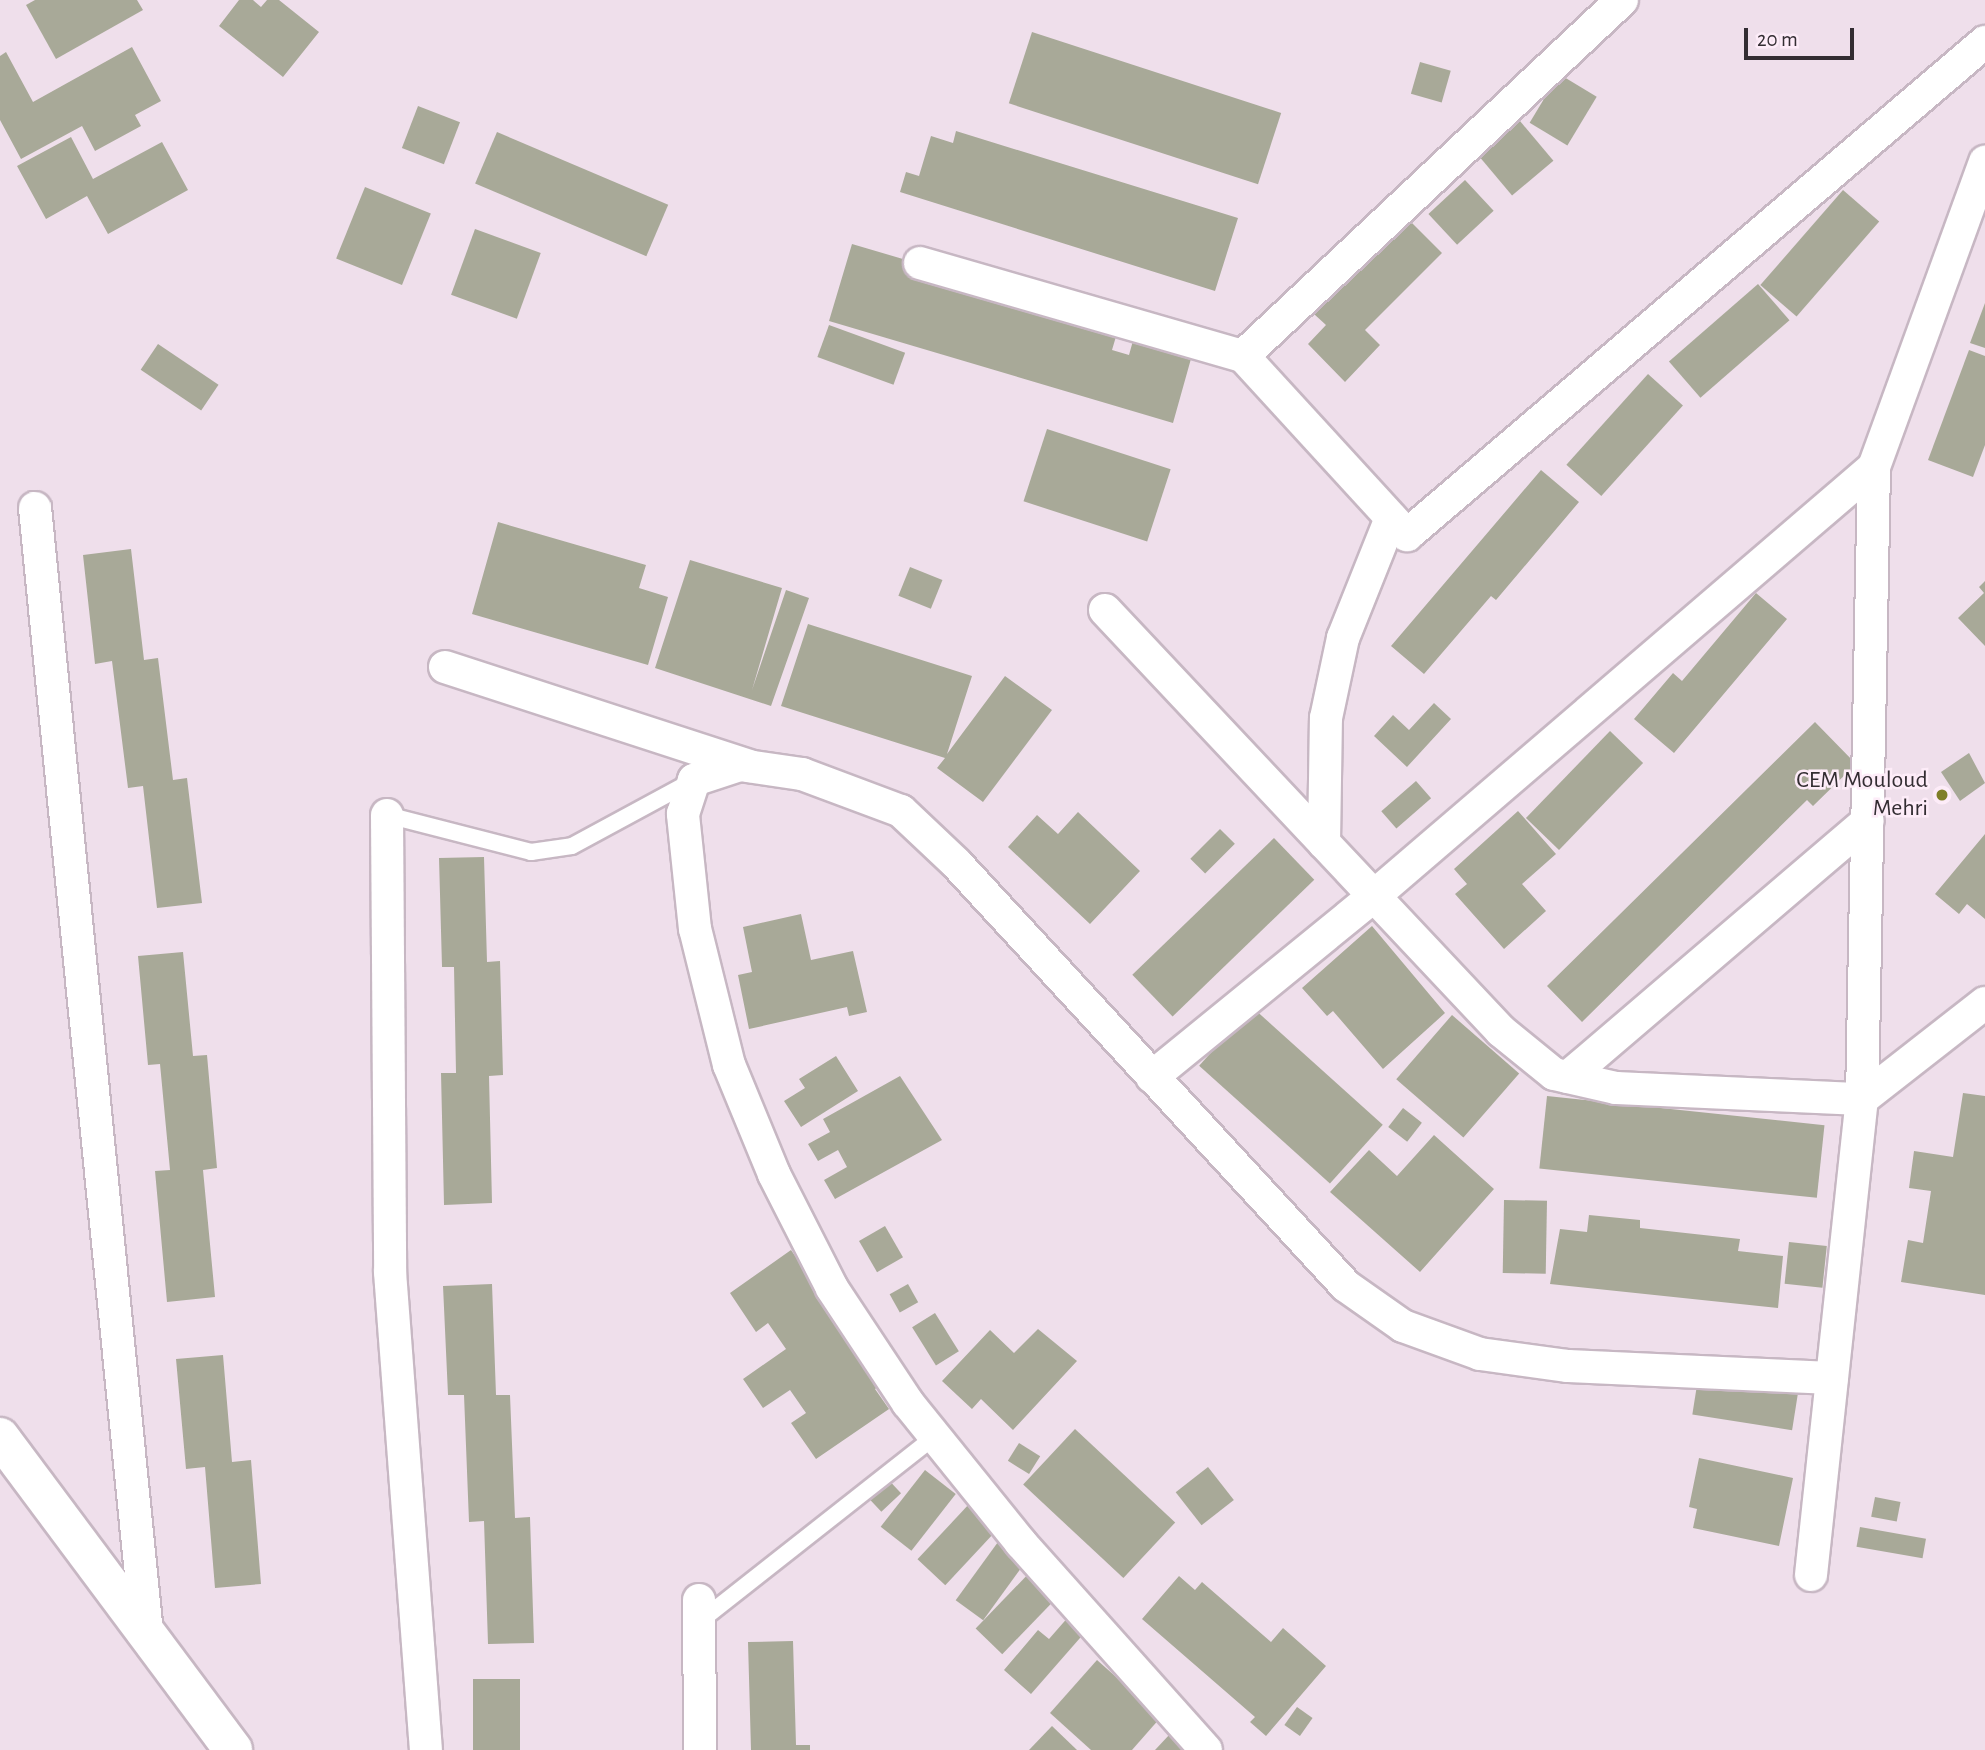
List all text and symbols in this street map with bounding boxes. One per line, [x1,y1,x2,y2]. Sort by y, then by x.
scale bar [1747,14,1857,58]
text: 20 m [1757,29,1798,50]
place label: CEM Mouloud Mehri [1796,767,1928,823]
marker: CEM Mouloud Mehri [1934,787,1950,803]

